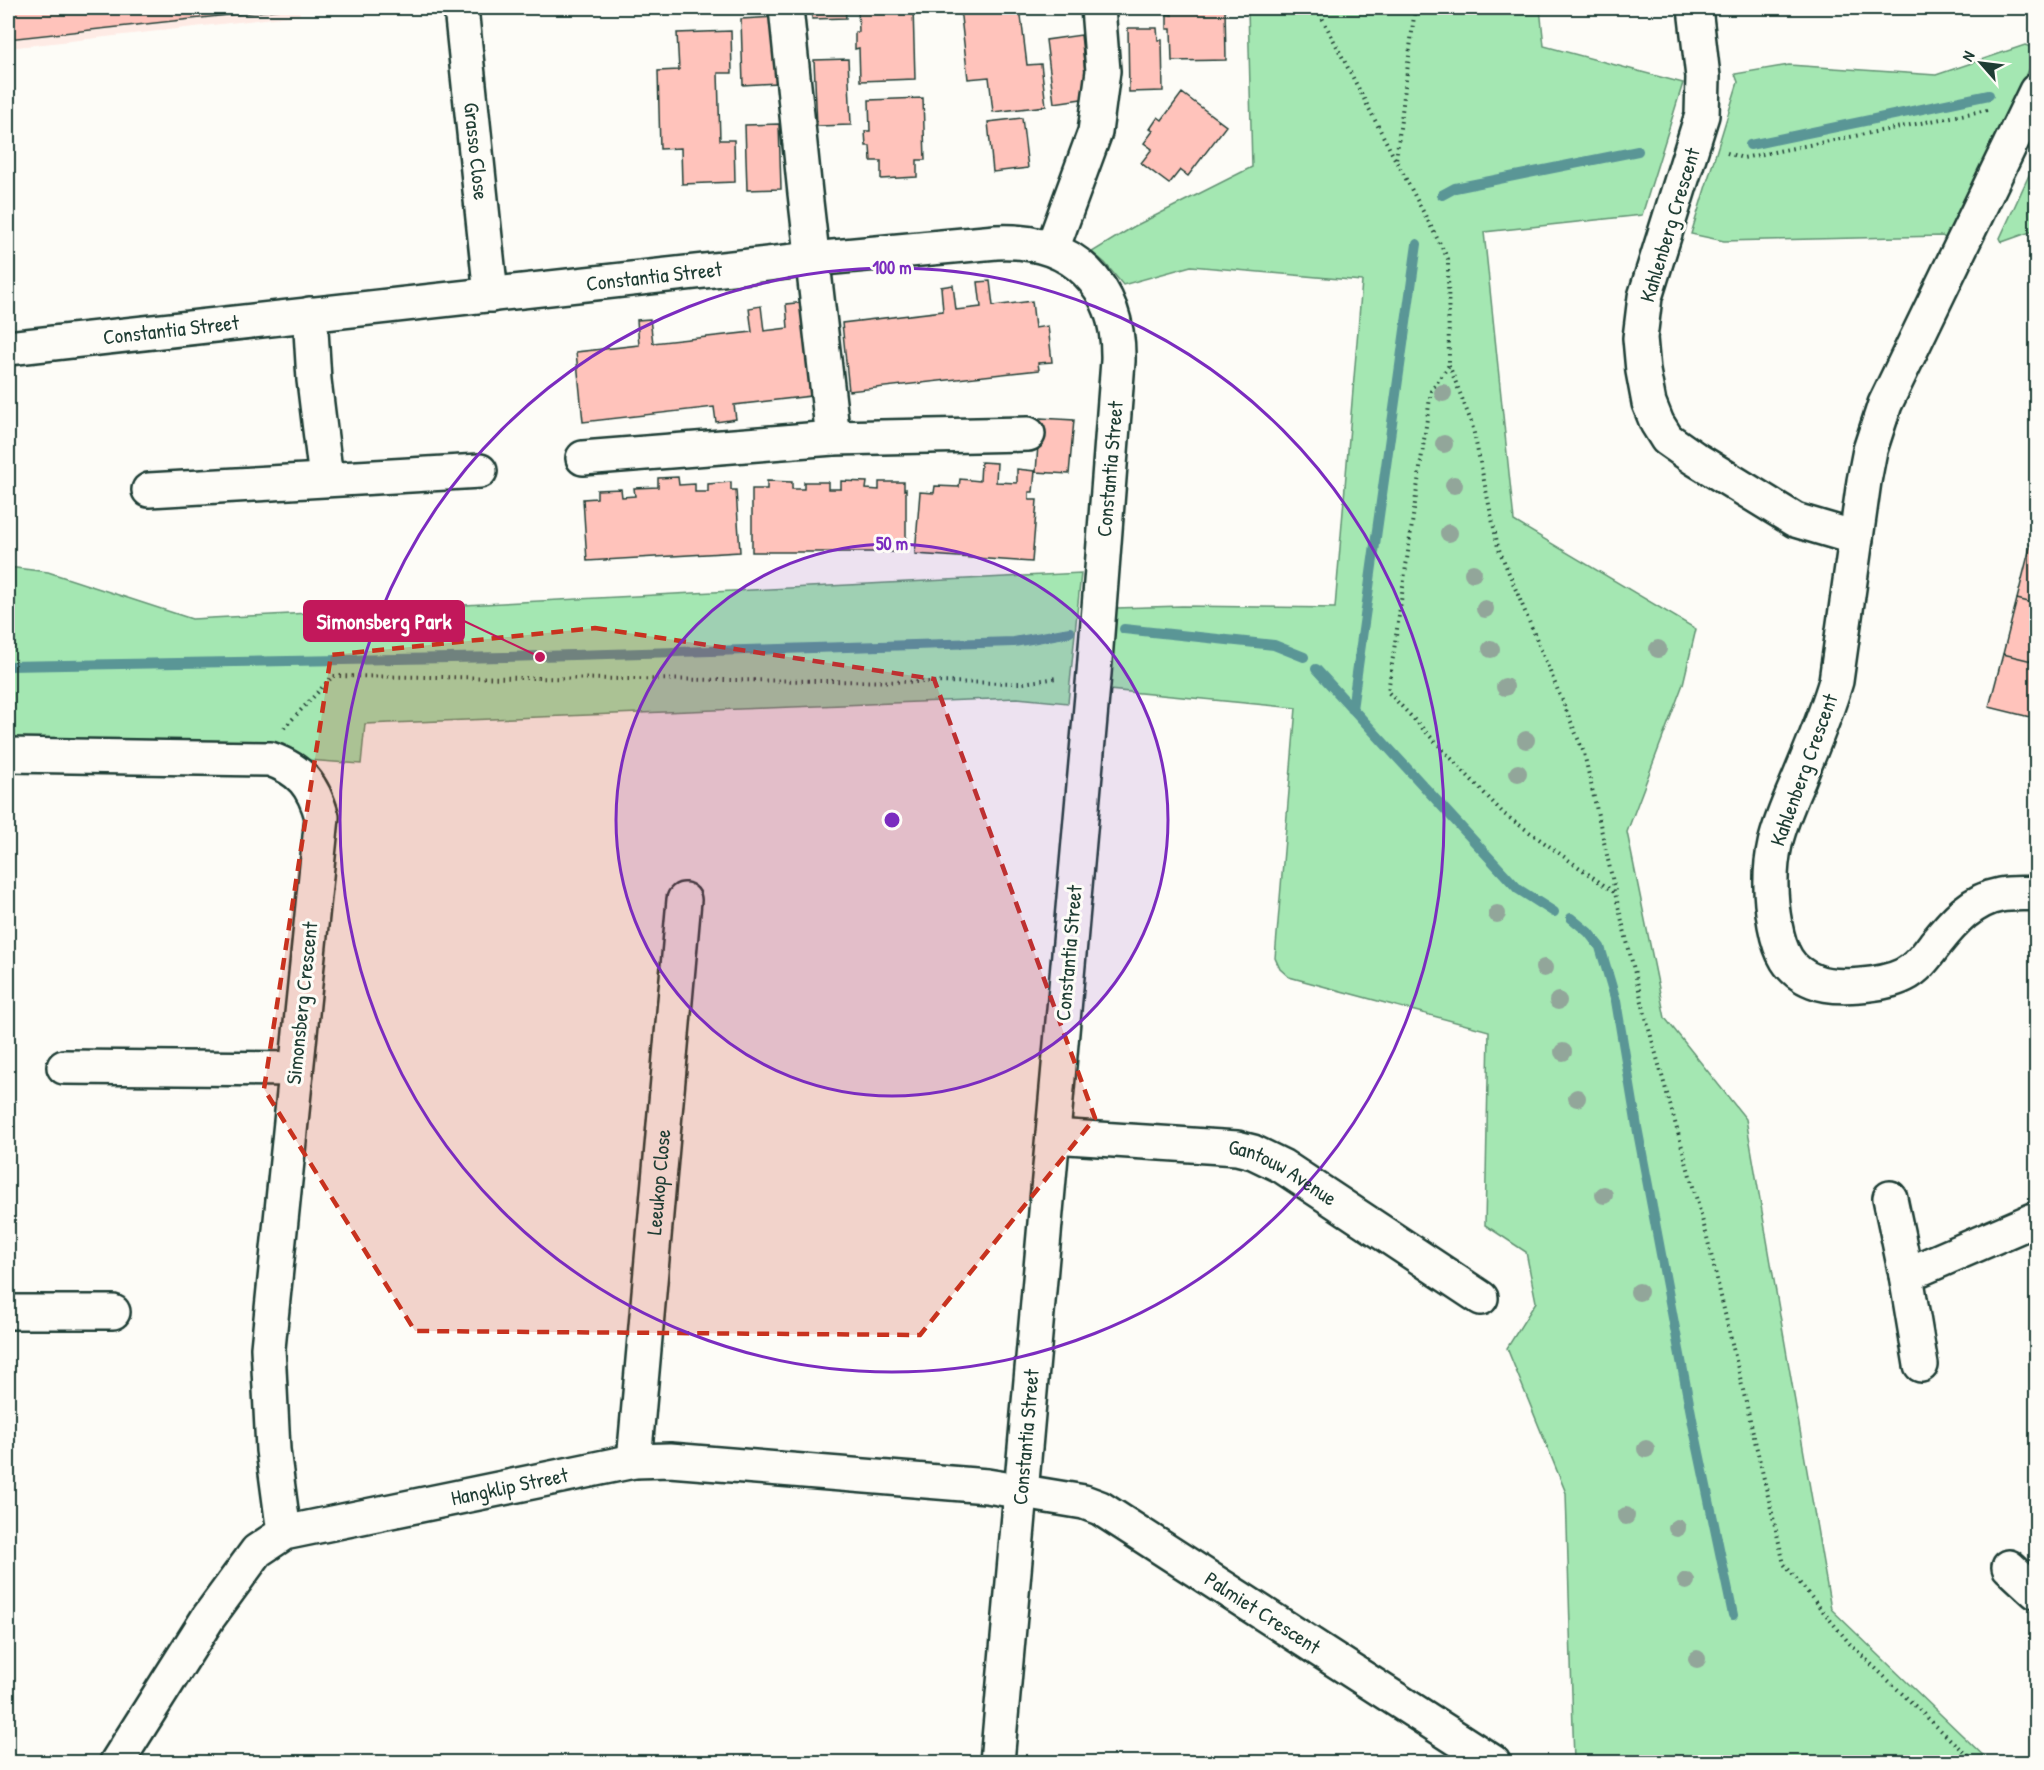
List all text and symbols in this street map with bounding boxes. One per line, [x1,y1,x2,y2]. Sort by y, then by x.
north arrow [1951,33,2011,93]
text: N [1956,47,1980,65]
street label: Grasso Close [457,101,496,201]
street label: Kahlenberg Crescent [1632,143,1707,306]
street label: Constantia Street [585,254,724,298]
text: 100 m [872,255,912,280]
street label: Constantia Street [102,307,241,351]
street label: Constantia Street [1089,399,1130,538]
text: 50 m [876,531,908,556]
callout: Simonsberg Park [304,601,464,641]
text: Simonsberg Park [316,606,452,637]
street label: Kahlenberg Crescent [1763,689,1845,850]
centre of rings [882,810,902,830]
street label: Constantia Street [1048,883,1089,1022]
street label: Simonsberg Crescent [279,920,325,1086]
street label: Leeukop Close [639,1128,678,1236]
street label: Gantouw Avenue [1228,1132,1343,1212]
street label: Constantia Street [1005,1367,1046,1506]
street label: Hangklip Street [448,1460,571,1512]
street label: Palmiet Crescent [1199,1564,1327,1661]

